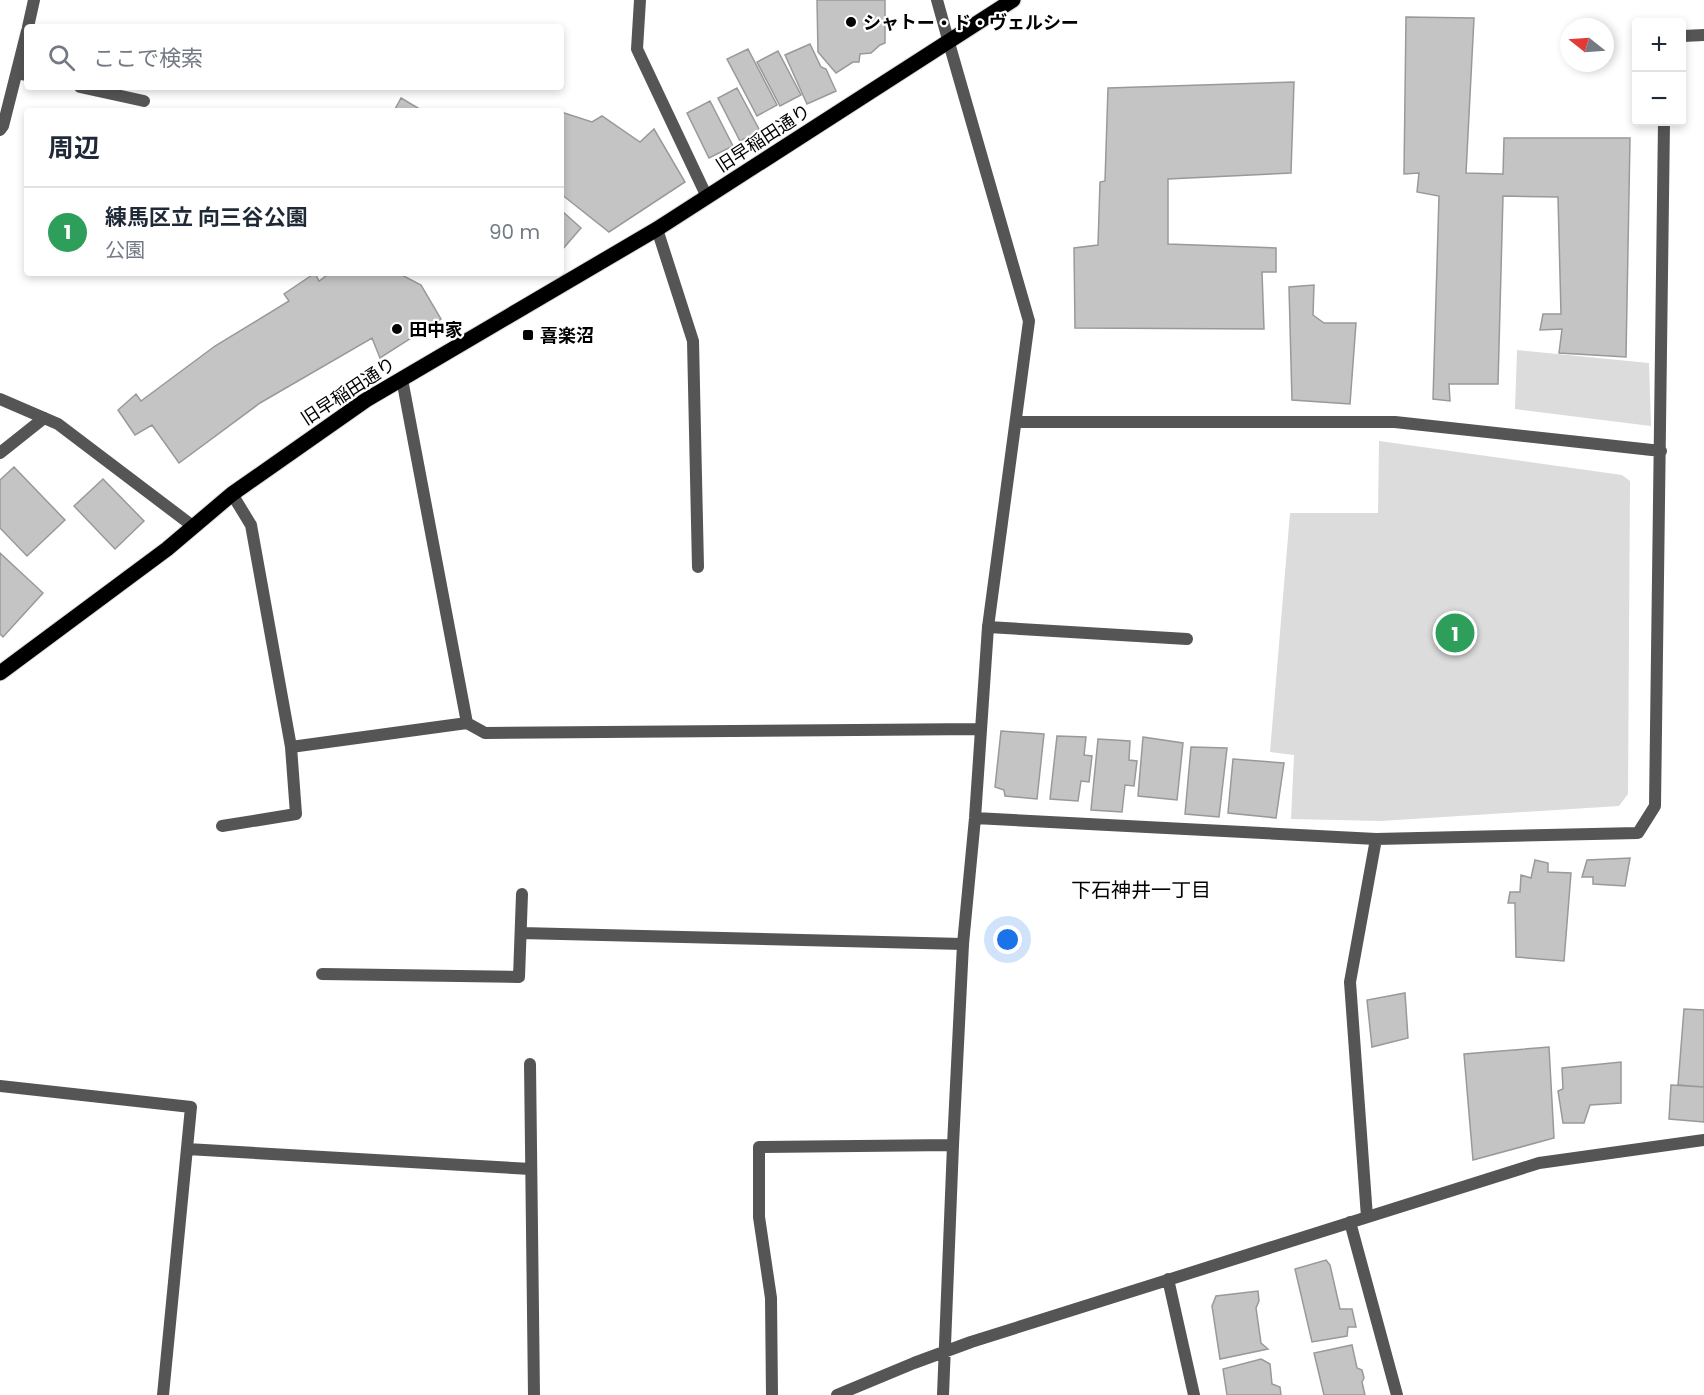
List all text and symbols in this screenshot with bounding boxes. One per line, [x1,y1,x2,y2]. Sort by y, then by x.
place label: シャトー・ド・ヴェルシー [863,10,1079,35]
marker: シャトー・ド・ヴェルシー [844,15,858,29]
north arrow [1560,18,1614,72]
map controls [1632,18,1686,126]
button: + [1632,18,1686,72]
search box [24,24,564,90]
icon: search [45,41,78,74]
text: ここで検索 [93,43,203,74]
button: − [1632,72,1686,126]
street label: 旧早稲田通り [711,98,815,178]
text: 周辺 [48,130,100,166]
text: 練馬区立 向三谷公園 [105,202,308,233]
text: 1 [64,218,71,246]
text: 90 m [489,218,540,246]
text: 公園 [105,236,145,264]
place label: 田中家 [409,317,463,342]
marker: 田中家 [390,322,404,336]
place label: 喜楽沼 [540,323,594,348]
marker: 喜楽沼 [521,328,535,342]
street label: 旧早稲田通り [296,351,400,431]
pin: 1 [1436,610,1474,656]
district label: 下石神井一丁目 [1071,876,1211,904]
your location [993,925,1022,954]

